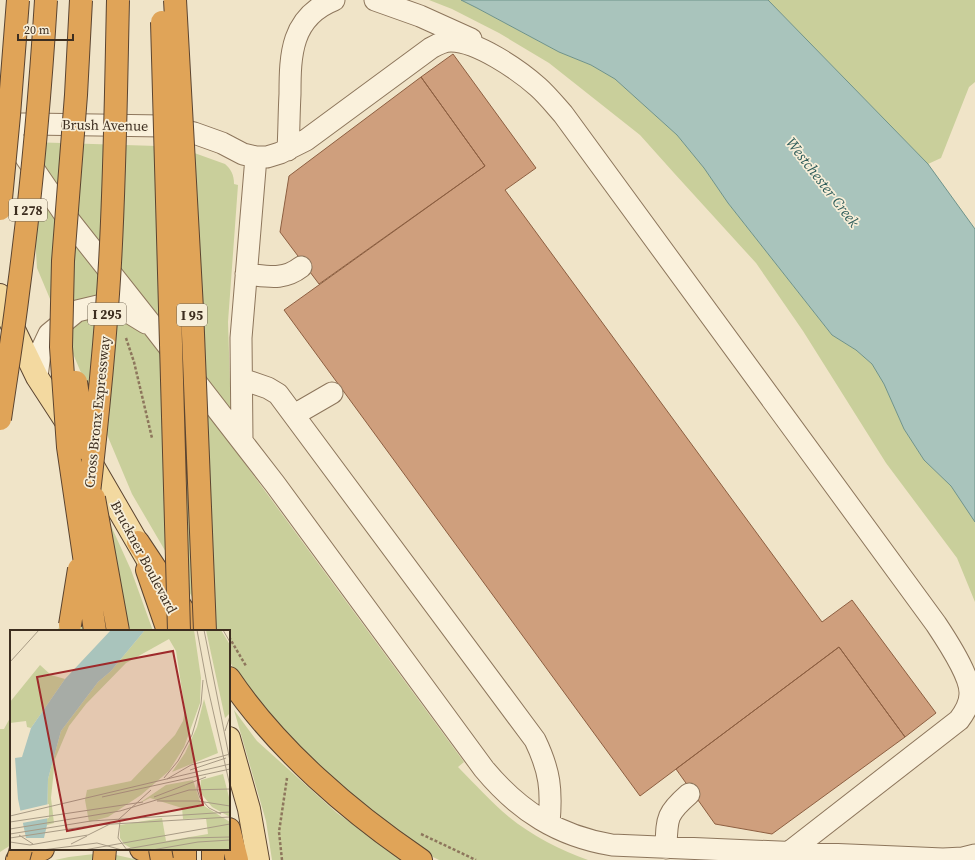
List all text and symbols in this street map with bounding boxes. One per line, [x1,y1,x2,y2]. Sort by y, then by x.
scale bar [18,16,73,42]
text: 20 m [24,22,50,38]
street label: Brush Avenue [62,114,148,136]
water label: Westchester Creek [781,133,865,232]
road number: I 278 [9,199,47,221]
road number: I 295 [88,303,126,325]
road number: I 95 [177,304,207,326]
street label: Cross Bronx Expressway [79,334,115,489]
street label: Bruckner Boulevard [106,497,182,617]
inset map [10,630,230,850]

